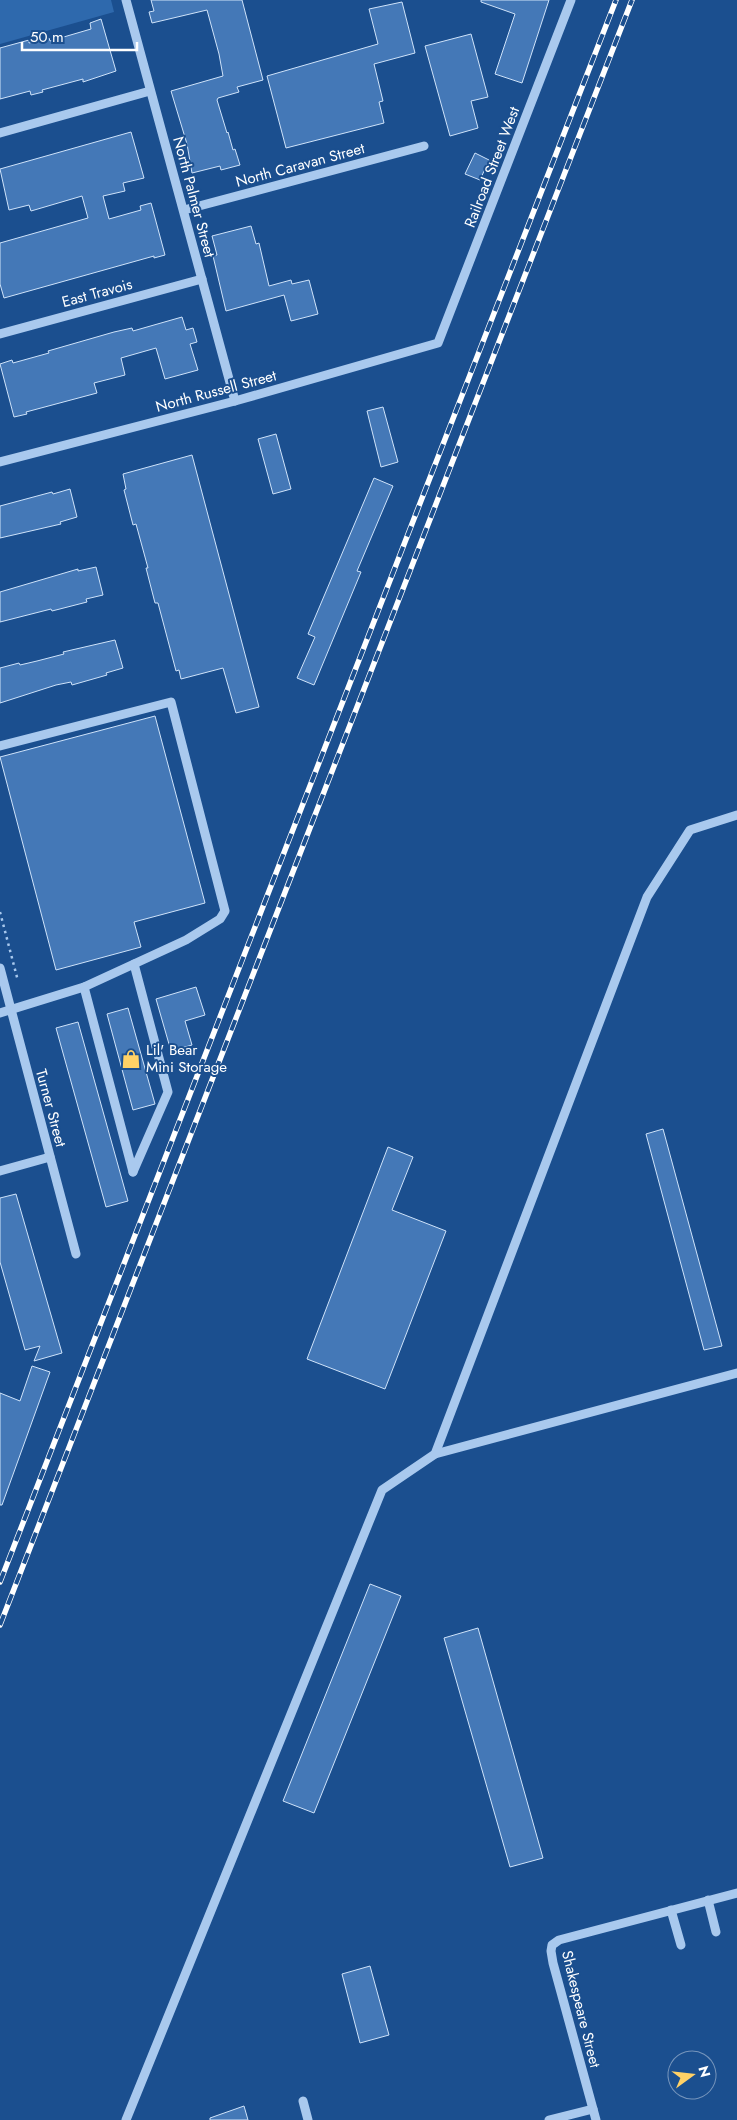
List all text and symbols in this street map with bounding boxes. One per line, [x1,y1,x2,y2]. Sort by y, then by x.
scale bar [22,20,138,52]
text: 50 m [30,26,64,48]
street label: Railroad Street West [459,103,525,231]
street label: North Palmer Street [167,134,221,260]
street label: North Caravan Street [233,137,367,193]
street label: East Travois [59,273,135,313]
street label: North Russell Street [153,364,279,418]
place label: Lil' Bear Mini Storage [146,1039,227,1078]
shop icon: Lil' Bear Mini Storage [120,1048,142,1070]
street label: Turner Street [30,1067,72,1150]
street label: Shakespeare Street [556,1948,606,2070]
north arrow [667,2050,717,2100]
text: N [693,2064,716,2080]

